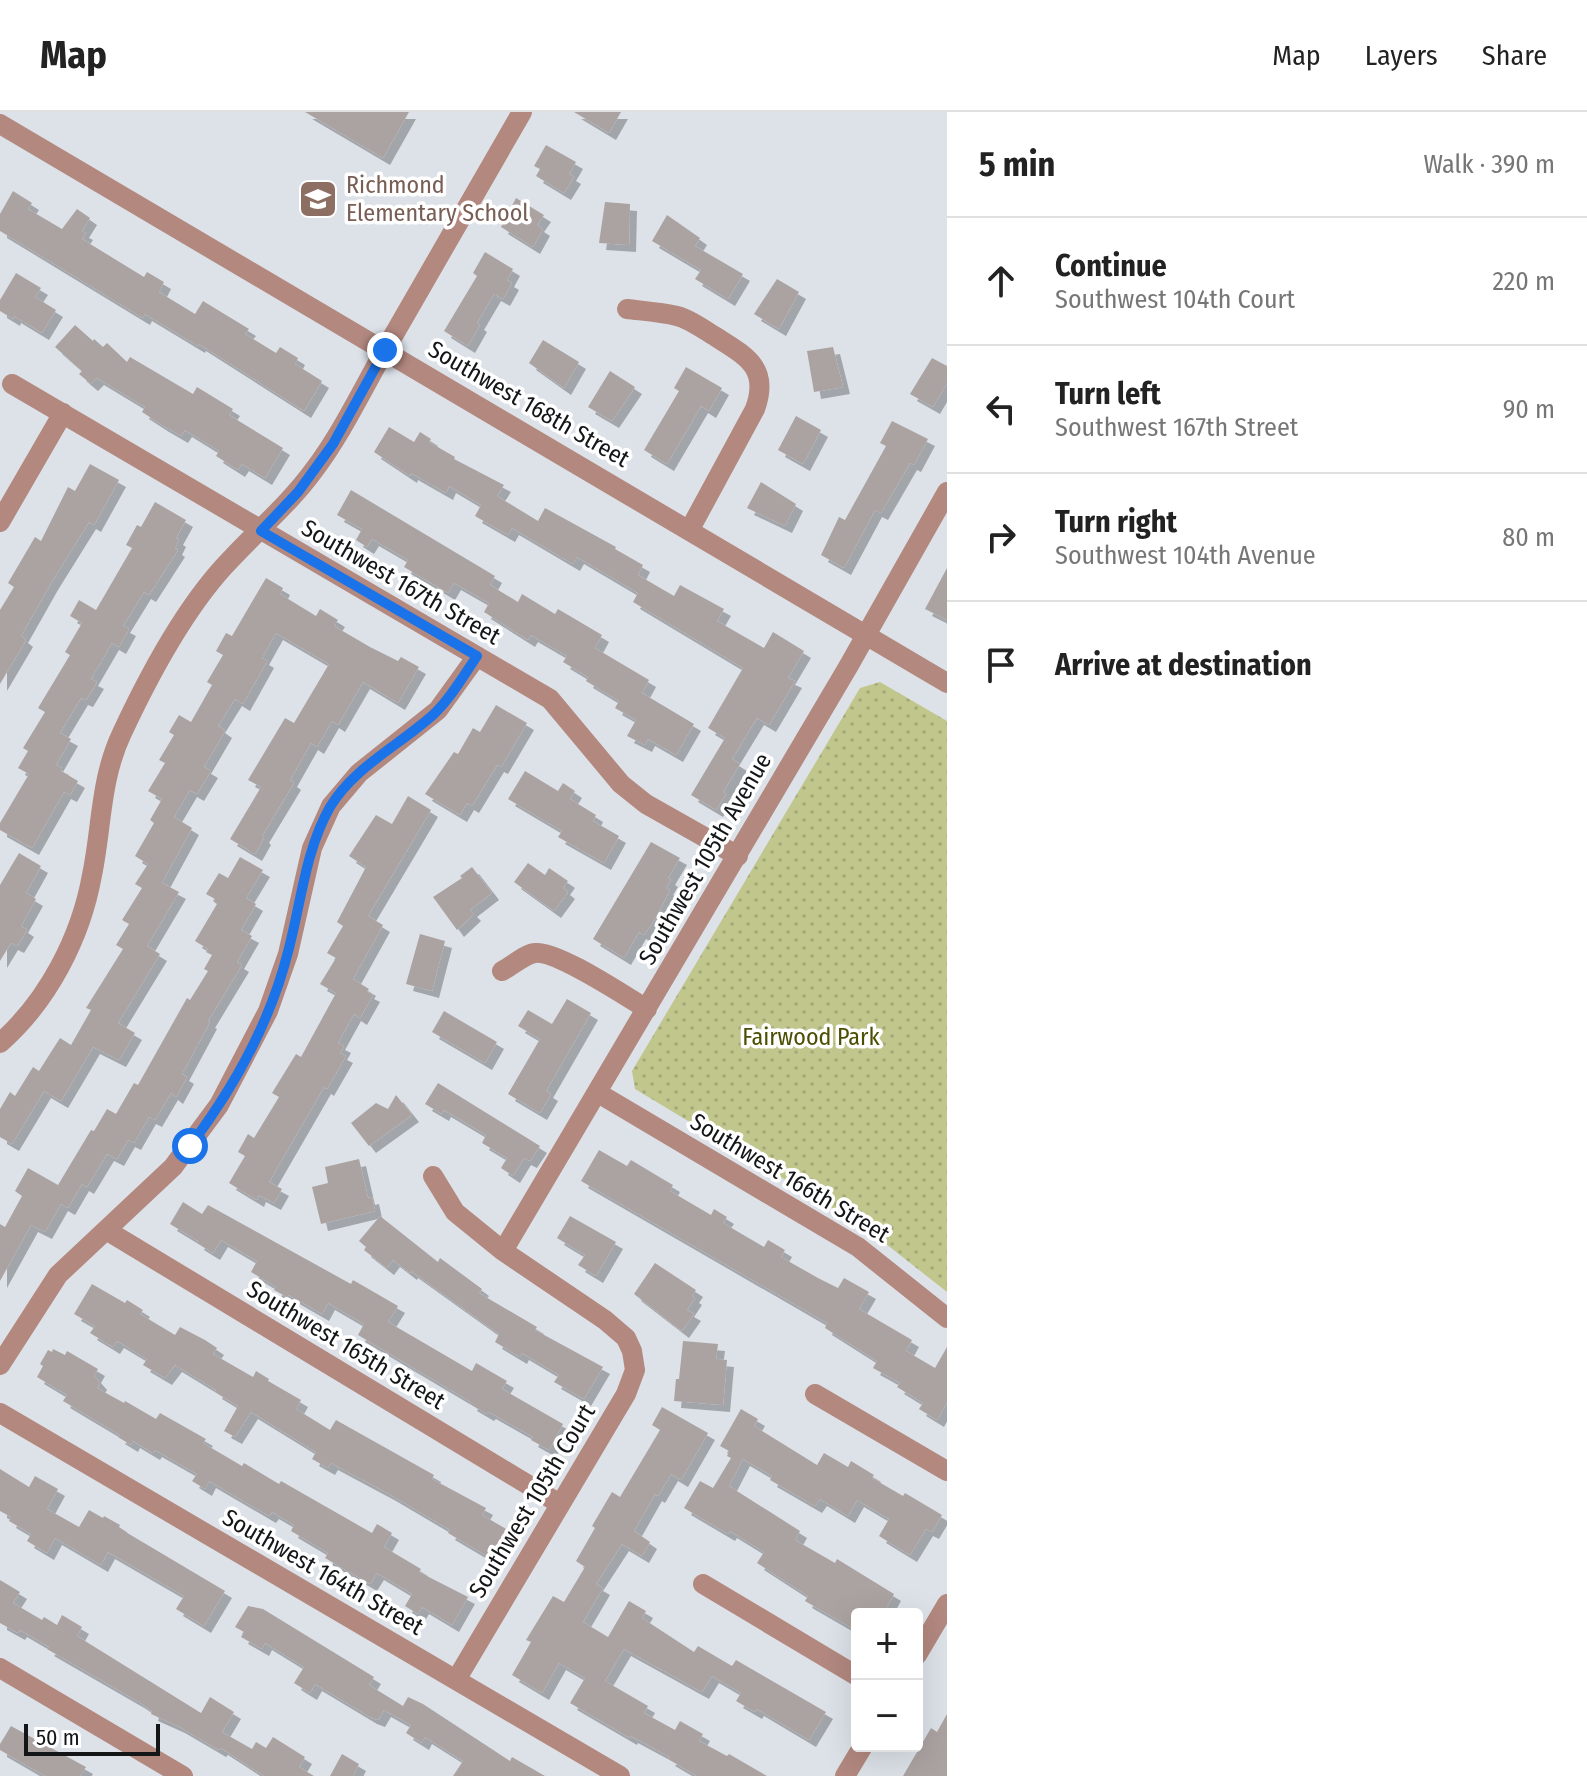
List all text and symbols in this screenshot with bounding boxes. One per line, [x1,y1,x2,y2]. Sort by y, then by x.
text: Map [40,32,107,78]
text: Map [1272,39,1321,72]
text: Layers [1365,39,1438,72]
text: Share [1482,39,1547,72]
text: 5 min [979,144,1055,185]
text: Walk · 390 m [1423,149,1555,180]
place label: Richmond Elementary School [346,171,529,227]
school or university icon: Richmond Elementary School [297,178,339,220]
text: Continue [1055,248,1167,284]
icon: ahead [979,259,1023,303]
text: 220 m [1492,266,1555,297]
text: Southwest 104th Court [1055,284,1295,315]
route end [367,332,403,368]
street label: Southwest 168th Street [424,335,635,473]
text: Turn left [1055,376,1161,412]
icon: left [979,387,1023,431]
text: 90 m [1503,394,1555,425]
text: Southwest 167th Street [1055,412,1298,443]
text: Turn right [1055,504,1177,540]
street label: Southwest 167th Street [297,514,505,650]
icon: right [979,515,1023,559]
text: 80 m [1502,522,1555,553]
text: Southwest 104th Avenue [1055,540,1316,571]
icon: arrive [979,643,1023,687]
text: Arrive at destination [1055,647,1312,683]
street label: Southwest 105th Avenue [633,748,777,970]
park label: Fairwood Park [742,1023,880,1051]
street label: Southwest 166th Street [685,1107,895,1249]
route start [172,1128,208,1164]
street label: Southwest 165th Street [242,1275,450,1415]
street label: Southwest 105th Court [463,1399,601,1603]
street label: Southwest 164th Street [218,1503,428,1641]
map controls [851,1608,923,1752]
button: + [851,1608,923,1680]
button: − [851,1680,923,1752]
scale bar [24,1720,160,1756]
text: 50 m [36,1724,80,1751]

